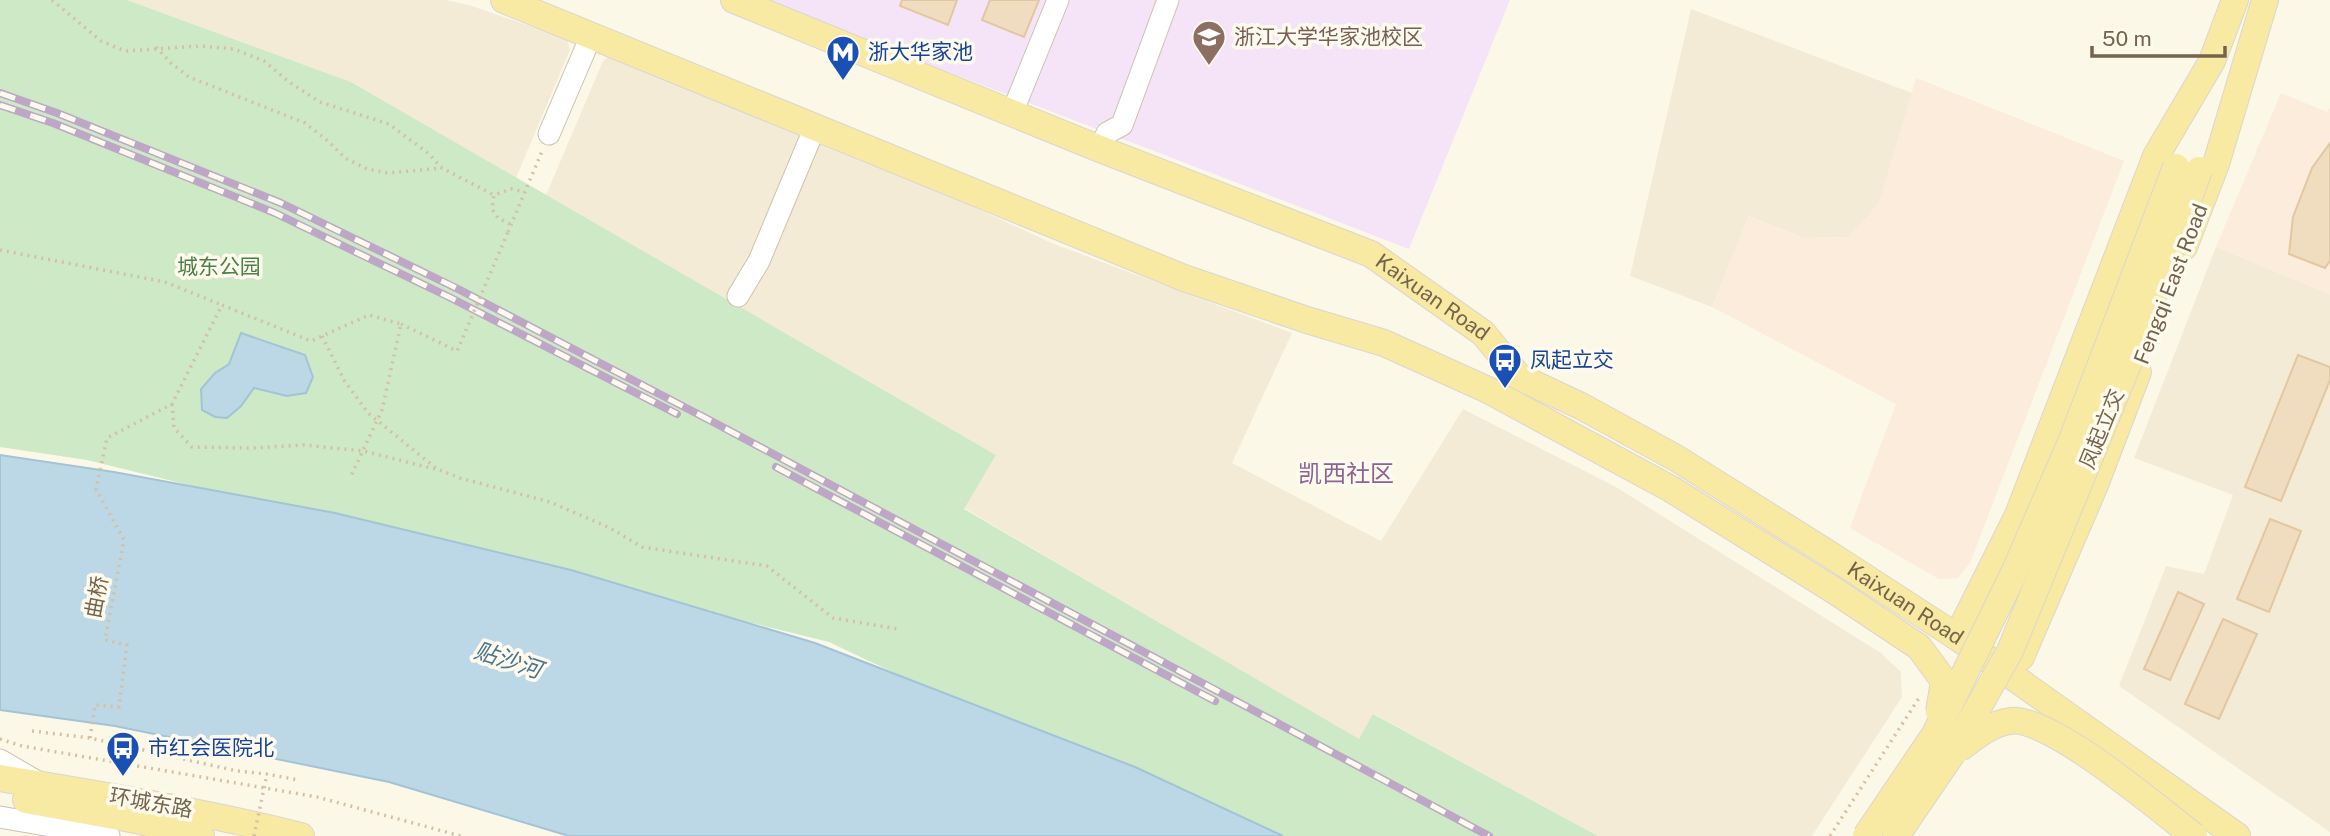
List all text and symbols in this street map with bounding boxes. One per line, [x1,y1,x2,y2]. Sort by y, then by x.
scale bar [2092,14,2225,58]
school or university icon: 浙江大学华家池校区 [1190,18,1228,67]
place label: 浙江大学华家池校区 [1234,24,1423,49]
text: 50 m [2102,26,2152,51]
metro station icon: 浙大华家池 [824,33,862,82]
place label: 浙大华家池 [868,39,973,64]
street label: Fengqi East Road [2128,200,2213,367]
street label: Kaixuan Road [1371,248,1495,346]
park label: 城东公园 [177,254,261,279]
bus stop icon: 凤起立交 [1486,341,1524,390]
place label: 凤起立交 [1530,347,1614,372]
street label: 凤起立交 [2074,385,2129,472]
district label: 凯西社区 [1298,459,1394,487]
street label: Kaixuan Road [1843,556,1968,650]
street label: 曲桥 [80,574,113,620]
water label: 贴沙河 [471,636,549,684]
bus stop icon: 市红会医院北 [104,729,142,778]
place label: 市红会医院北 [148,735,274,760]
street label: 环城东路 [108,783,195,822]

